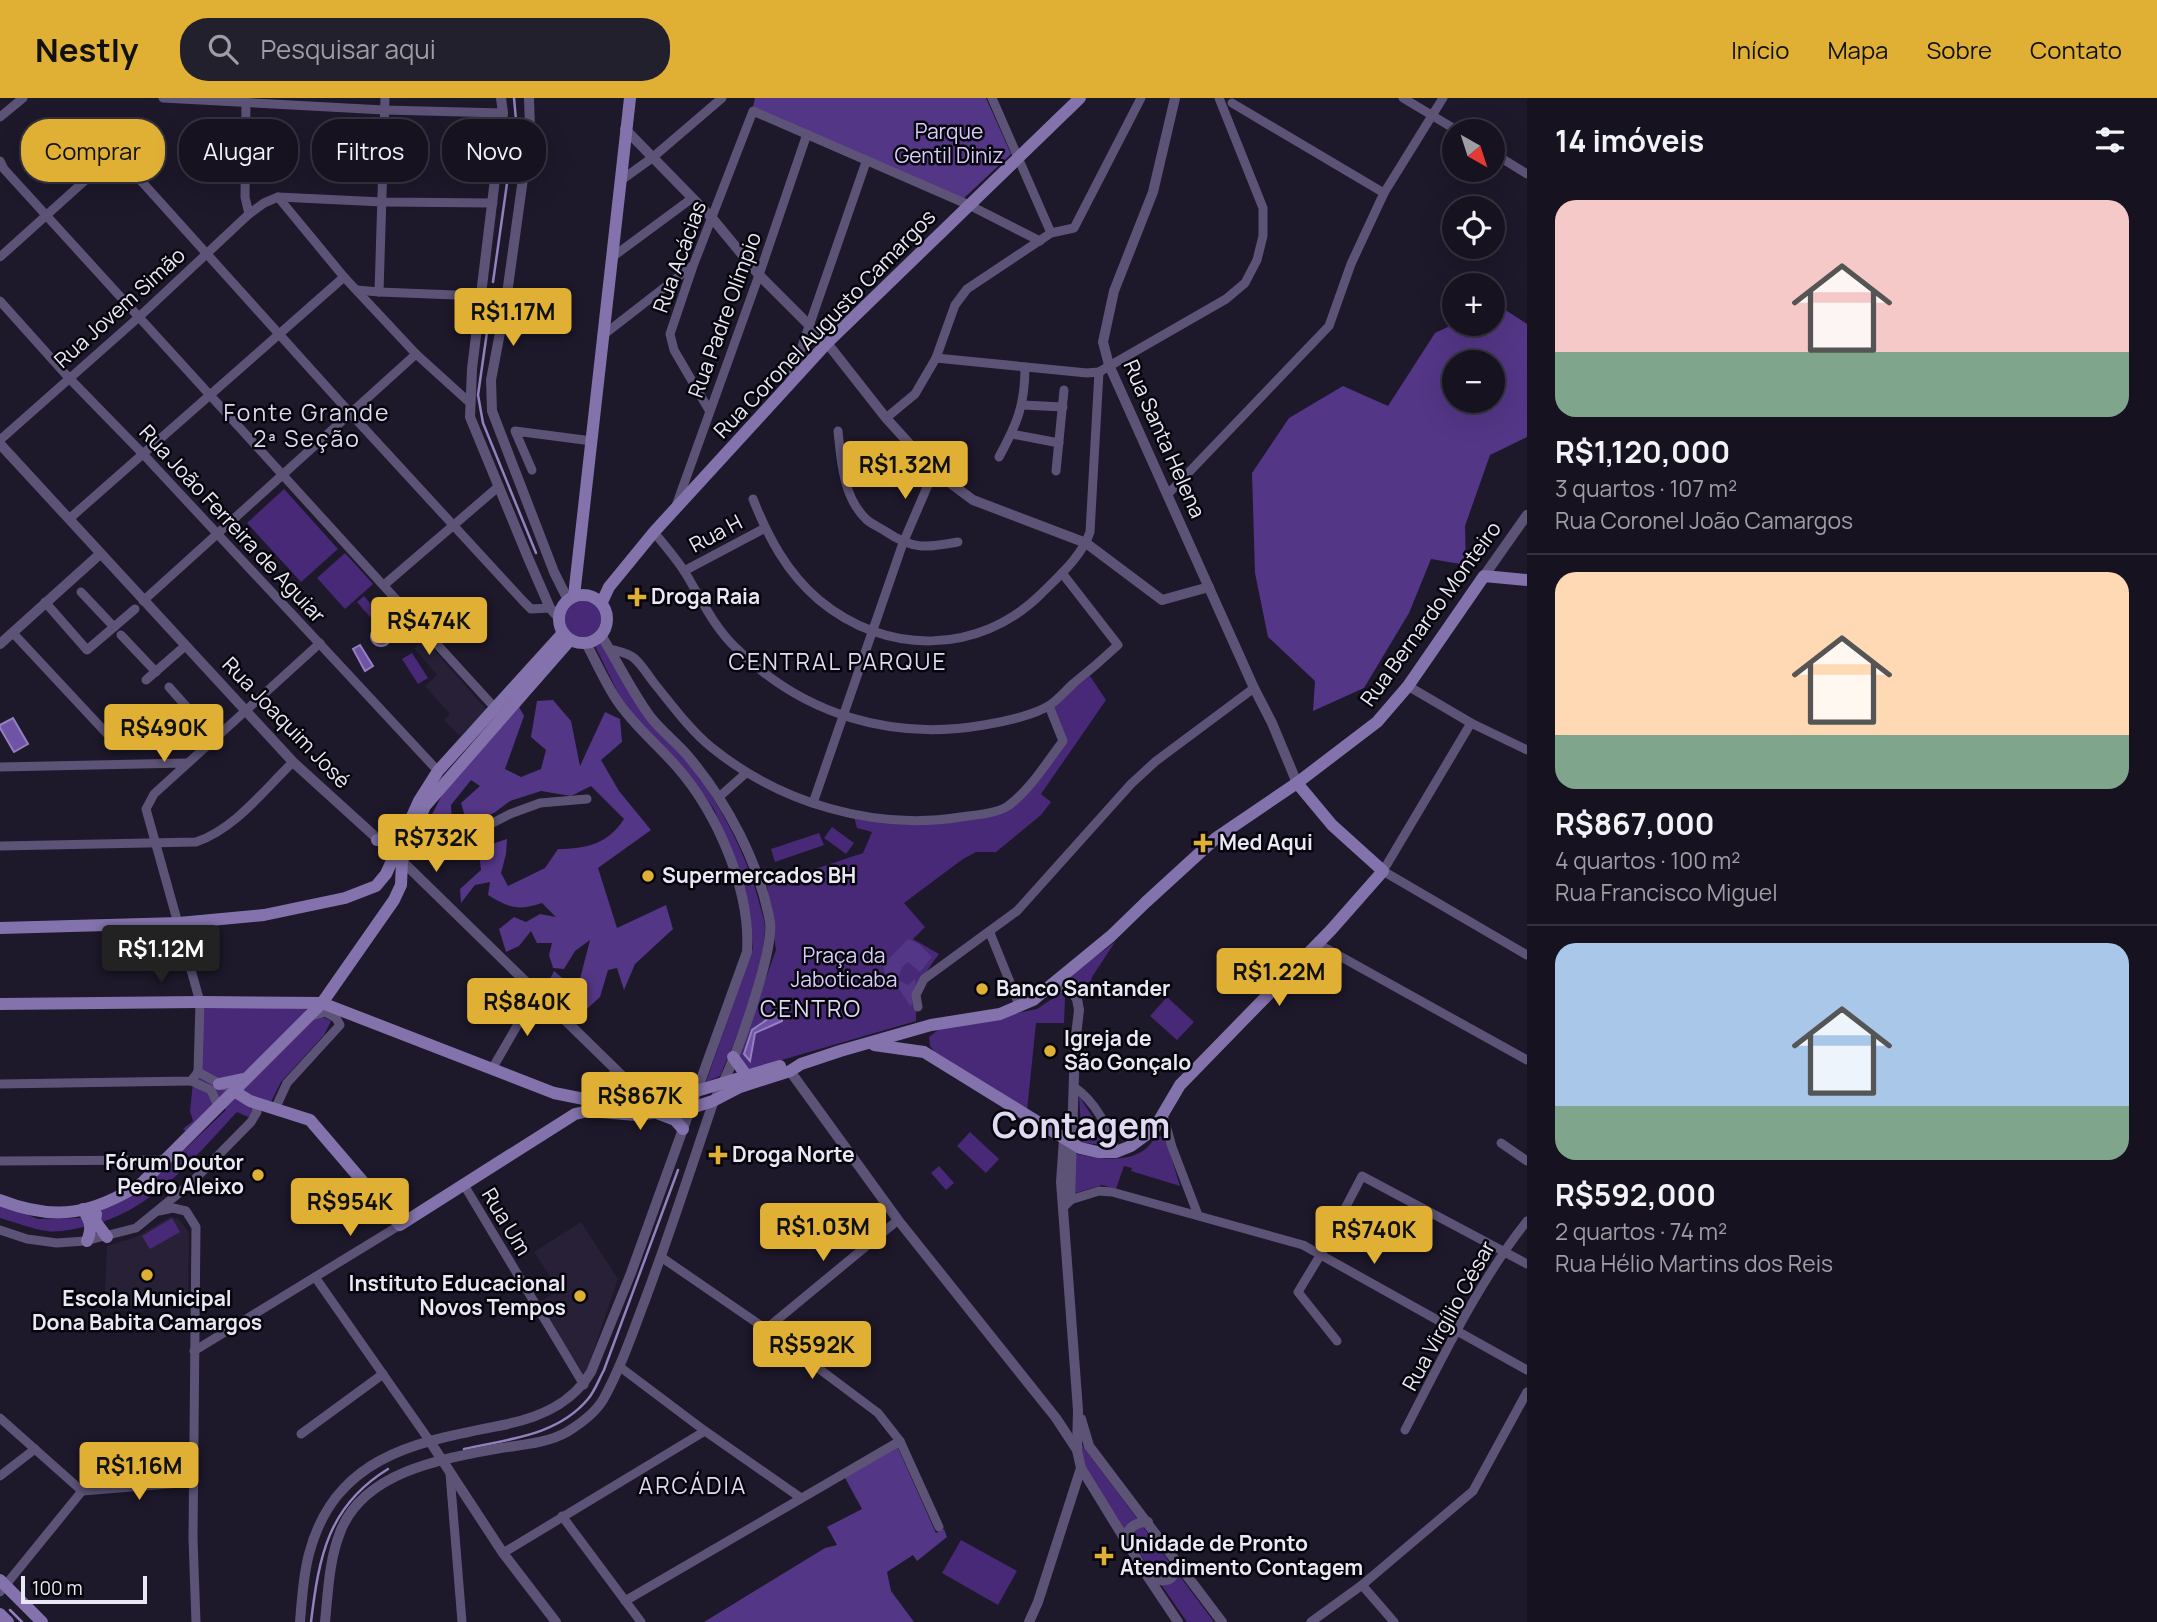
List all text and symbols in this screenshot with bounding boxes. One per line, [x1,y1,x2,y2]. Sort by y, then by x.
search box [180,18,670,81]
text: Nestly [35,27,138,72]
icon: search [204,30,242,68]
text: Pesquisar aqui [260,31,436,67]
text: Início [1731,33,1789,66]
text: Mapa [1827,33,1888,66]
text: Sobre [1926,33,1992,66]
text: Contato [2030,33,2122,66]
park label: Parque Gentil Diniz [894,117,1004,169]
chip: Comprar [21,119,165,182]
chip: Alugar [179,119,298,182]
chip: Filtros [312,119,428,182]
chip: Novo [442,119,546,182]
north arrow [1442,119,1505,182]
map controls [1442,119,1505,413]
text: 14 imóveis [1555,120,1704,161]
icon: filters [2091,121,2129,159]
button: locate [1442,196,1505,259]
street label: Rua Acácias [646,197,712,316]
street label: Rua Coronel Augusto Camargos [707,203,941,444]
street label: Rua Padre Olímpio [681,228,767,401]
street label: Rua Jovem Simão [48,241,191,374]
icon: home [1779,245,1905,371]
button: + [1442,273,1505,336]
pin: R$1.17M [448,288,578,348]
text: R$1.17M [470,295,556,327]
button: − [1442,350,1505,413]
street label: Rua Santa Helena [1117,355,1212,522]
district label: Fonte Grande 2ª Seção [224,396,390,454]
street label: Rua João Ferreira de Aguiar [134,418,332,629]
text: R$1,120,000 [1555,431,1730,472]
pin: R$1.32M [840,442,970,501]
text: R$1.32M [859,448,951,480]
text: 3 quartos · 107 m² [1555,472,1737,504]
text: Rua Coronel João Camargos [1555,504,1853,536]
street label: Rua H [684,508,747,559]
street label: Rua Bernardo Monteiro [1354,515,1507,712]
place label: Droga Raia [651,582,760,610]
marker: Droga Raia [629,589,645,605]
pin: R$474K [372,598,486,657]
text: R$474K [387,604,471,636]
icon: home [1779,617,1905,743]
district label: CENTRAL PARQUE [728,645,948,677]
street label: Rua Joaquim José [217,651,357,794]
pin: R$490K [107,704,221,764]
text: R$490K [120,711,208,743]
text: R$867,000 [1555,803,1715,844]
pin: R$732K [379,814,493,874]
text: R$732K [394,821,478,853]
place label: Med Aqui [1219,828,1313,856]
marker: Med Aqui [1193,833,1213,853]
text: 4 quartos · 100 m² [1555,844,1741,876]
place label: Supermercados BH [662,861,856,889]
marker: Supermercados BH [640,868,656,884]
text: Rua Francisco Miguel [1555,876,1778,908]
pin: R$1.12M [96,926,226,985]
text: R$1.12M [118,932,204,964]
park label: Praça da Jaboticaba [791,941,897,993]
pin: R$1.22M [1214,948,1344,1008]
text: R$1.22M [1233,955,1325,987]
place label: Banco Santander [996,974,1170,1002]
pin: R$840K [470,978,584,1038]
marker: Banco Santander [974,981,990,997]
text: R$840K [483,985,571,1017]
icon: home [1779,988,1905,1114]
district label: CENTRO [760,992,862,1024]
place label: Igreja de São Gonçalo [1064,1024,1191,1076]
marker: Igreja de São Gonçalo [1042,1043,1058,1059]
pin: R$867K [583,1072,697,1132]
text: R$867K [597,1079,683,1111]
district label: Contagem [992,1101,1170,1149]
place label: Droga Norte [732,1140,855,1168]
marker: Droga Norte [710,1147,726,1163]
place label: Fórum Doutor Pedro Aleixo [105,1148,244,1200]
marker: Fórum Doutor Pedro Aleixo [250,1167,266,1183]
text: R$592,000 [1555,1174,1716,1215]
pin: R$954K [293,1178,407,1238]
street label: Rua Um [476,1182,538,1260]
text: R$954K [307,1185,393,1217]
pin: R$1.03M [758,1204,888,1263]
pin: R$740K [1317,1206,1431,1266]
text: R$1.03M [776,1210,870,1242]
text: R$740K [1332,1213,1416,1245]
text: 2 quartos · 74 m² [1555,1215,1727,1247]
street label: Rua Virgílio César [1395,1235,1501,1395]
text: Rua Hélio Martins dos Reis [1555,1247,1833,1279]
marker: Escola Municipal Dona Babita Camargos [139,1267,155,1283]
place label: Instituto Educacional Novos Tempos [349,1269,566,1321]
place label: Escola Municipal Dona Babita Camargos [32,1284,262,1336]
marker: Instituto Educacional Novos Tempos [572,1288,588,1304]
pin: R$592K [755,1322,869,1381]
text: R$592K [769,1328,855,1360]
pin: R$1.16M [74,1442,204,1502]
text: R$1.16M [95,1449,183,1481]
district label: ARCÁDIA [639,1469,747,1501]
place label: Unidade de Pronto Atendimento Contagem [1120,1529,1363,1581]
marker: Unidade de Pronto Atendimento Contagem [1094,1546,1114,1566]
scale bar [21,1573,147,1605]
text: 100 m [32,1575,83,1601]

